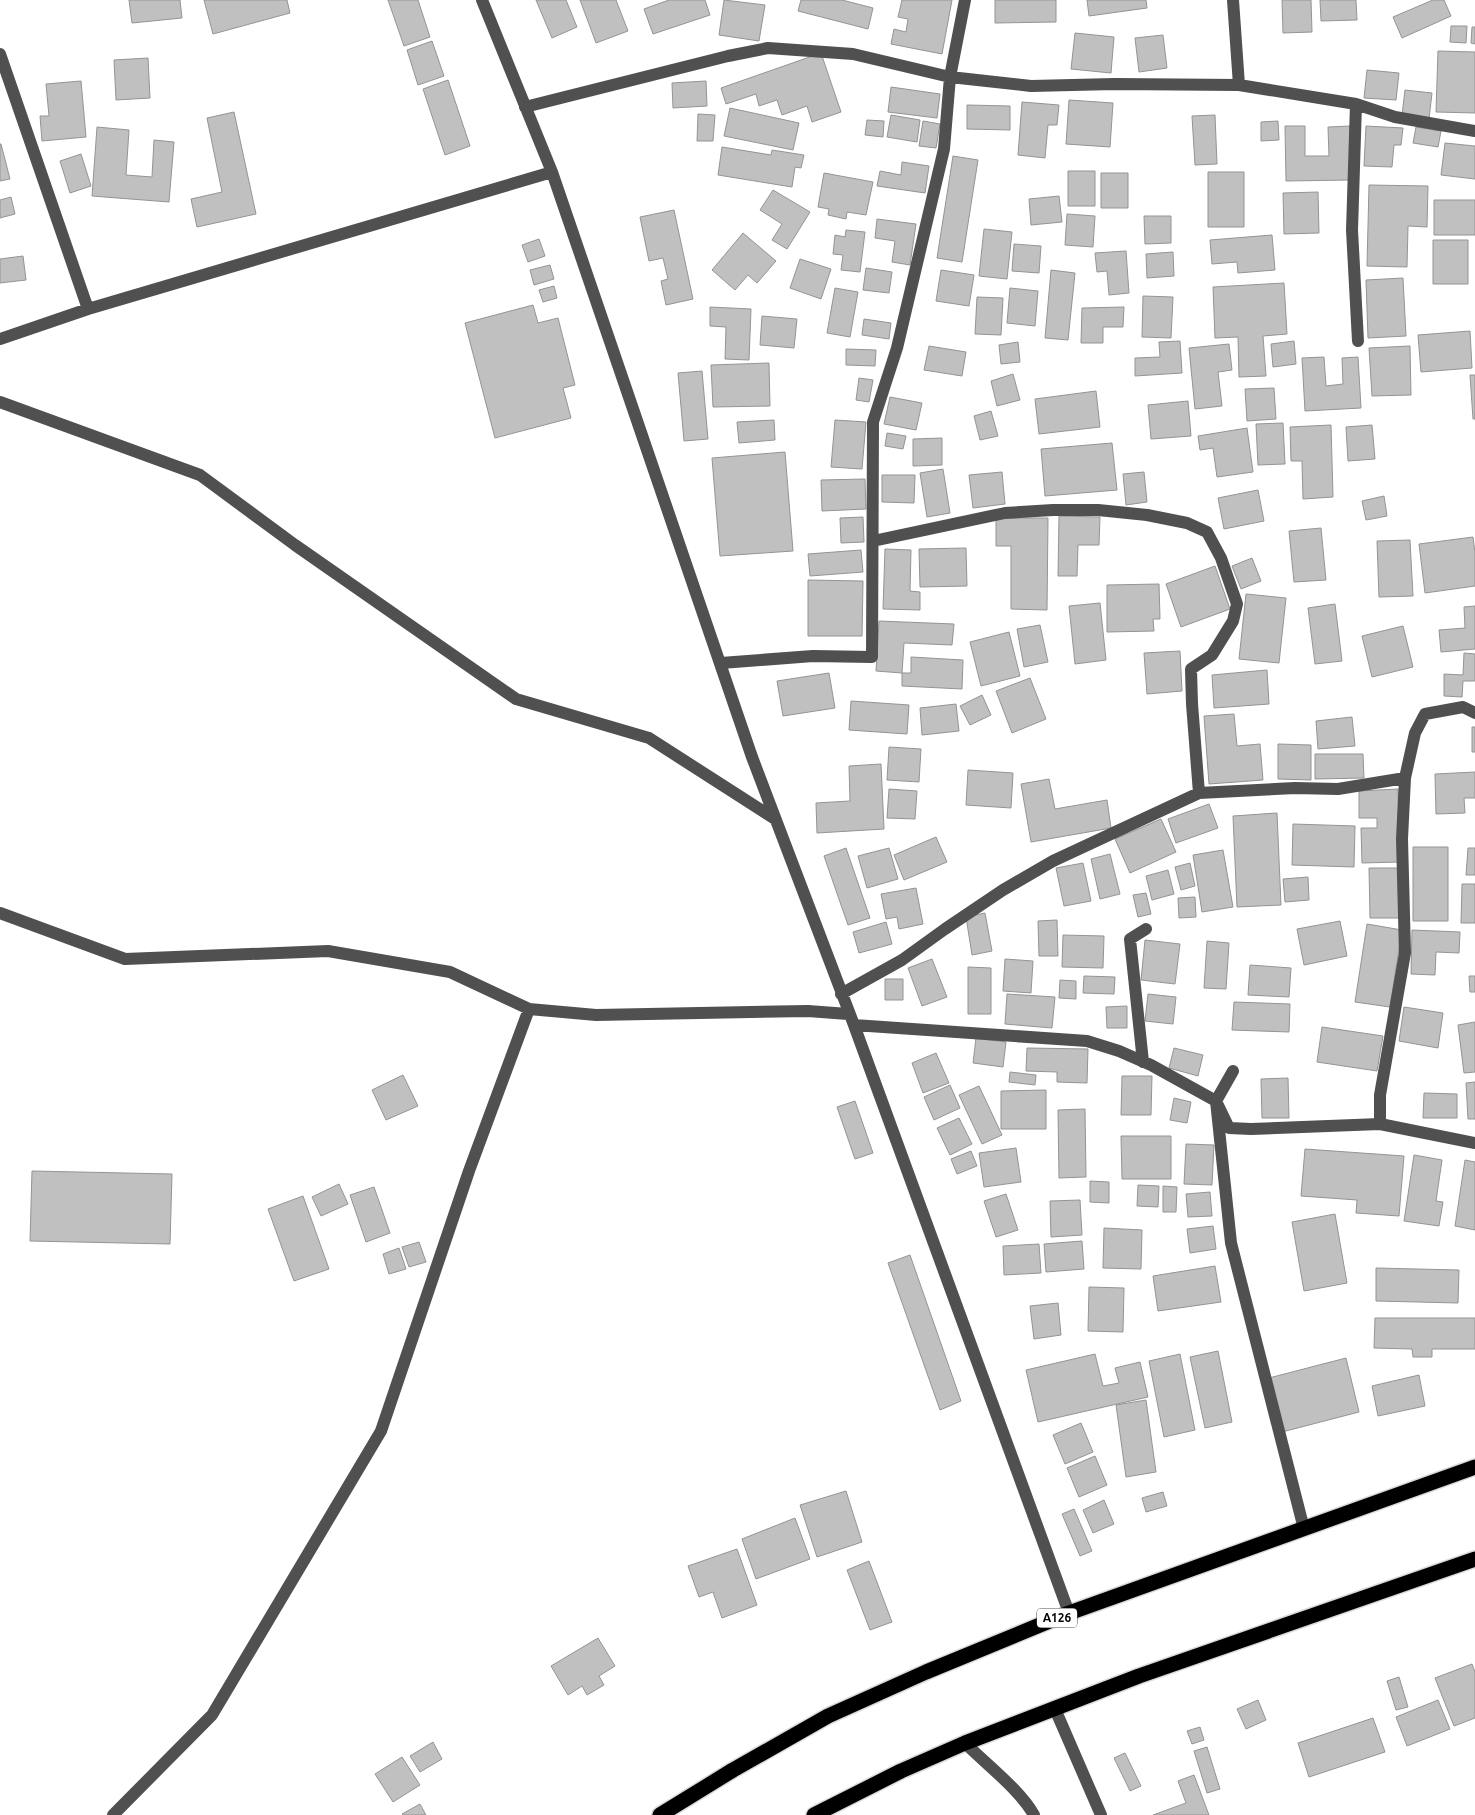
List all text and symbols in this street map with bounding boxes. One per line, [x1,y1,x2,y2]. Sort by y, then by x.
road number: A126 [1037,1609,1077,1628]

